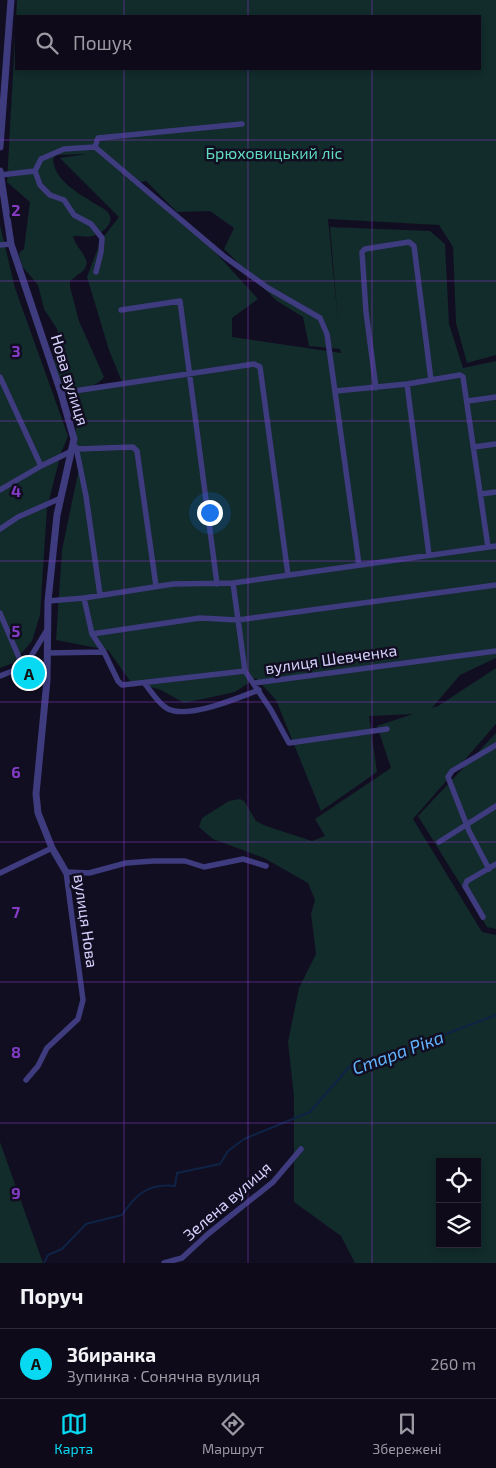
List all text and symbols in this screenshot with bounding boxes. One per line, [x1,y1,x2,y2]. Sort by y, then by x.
search box [15,15,481,70]
icon: search [33,29,61,57]
text: Пошук [73,31,132,54]
park label: Брюховицький ліс [206,143,343,162]
text: 2 [11,200,21,219]
street label: Нова вулиця [47,332,93,428]
text: 3 [11,341,21,360]
text: 4 [11,481,21,500]
your location [197,500,223,526]
text: 5 [12,621,21,640]
street label: вулиця Шевченка [264,640,398,678]
pin: A [13,654,45,692]
text: 6 [11,762,21,781]
street label: вулиця Нова [70,873,102,969]
text: 7 [12,902,21,921]
water label: Стара Ріка [349,1025,447,1079]
text: 8 [11,1042,21,1061]
street label: Зелена вулиця [179,1157,275,1245]
map controls [436,1158,481,1248]
button: locate [436,1158,481,1203]
text: 9 [11,1183,21,1202]
button: layers [436,1203,481,1248]
text: Поруч [20,1283,83,1308]
text: Збиранка [67,1343,156,1366]
text: A [31,1354,41,1373]
text: 260 m [431,1354,476,1373]
text: Зупинка · Сонячна вулиця [67,1366,260,1385]
tab: Карта [54,1410,93,1457]
tab: Маршрут [202,1410,264,1457]
tab: Збережені [373,1410,442,1457]

